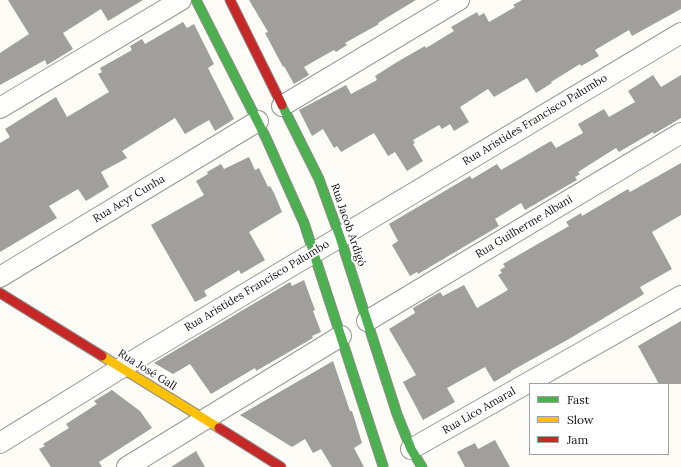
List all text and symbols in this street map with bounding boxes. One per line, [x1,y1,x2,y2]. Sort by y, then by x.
street label: Rua Aristides Francisco Palumbo [460,72,610,168]
street label: Rua Acyr Cunha [91,172,167,226]
street label: Rua Jacob Ardigó [328,182,368,268]
street label: Rua Guilherme Albani [473,193,575,261]
street label: Rua Aristides Francisco Palumbo [182,238,332,334]
street label: Rua José Gall [115,347,179,393]
legend [529,383,669,455]
street label: Rua Lico Amaral [440,385,518,437]
text: Fast [567,392,590,407]
text: Slow [567,412,594,427]
text: Jam [567,432,588,447]

